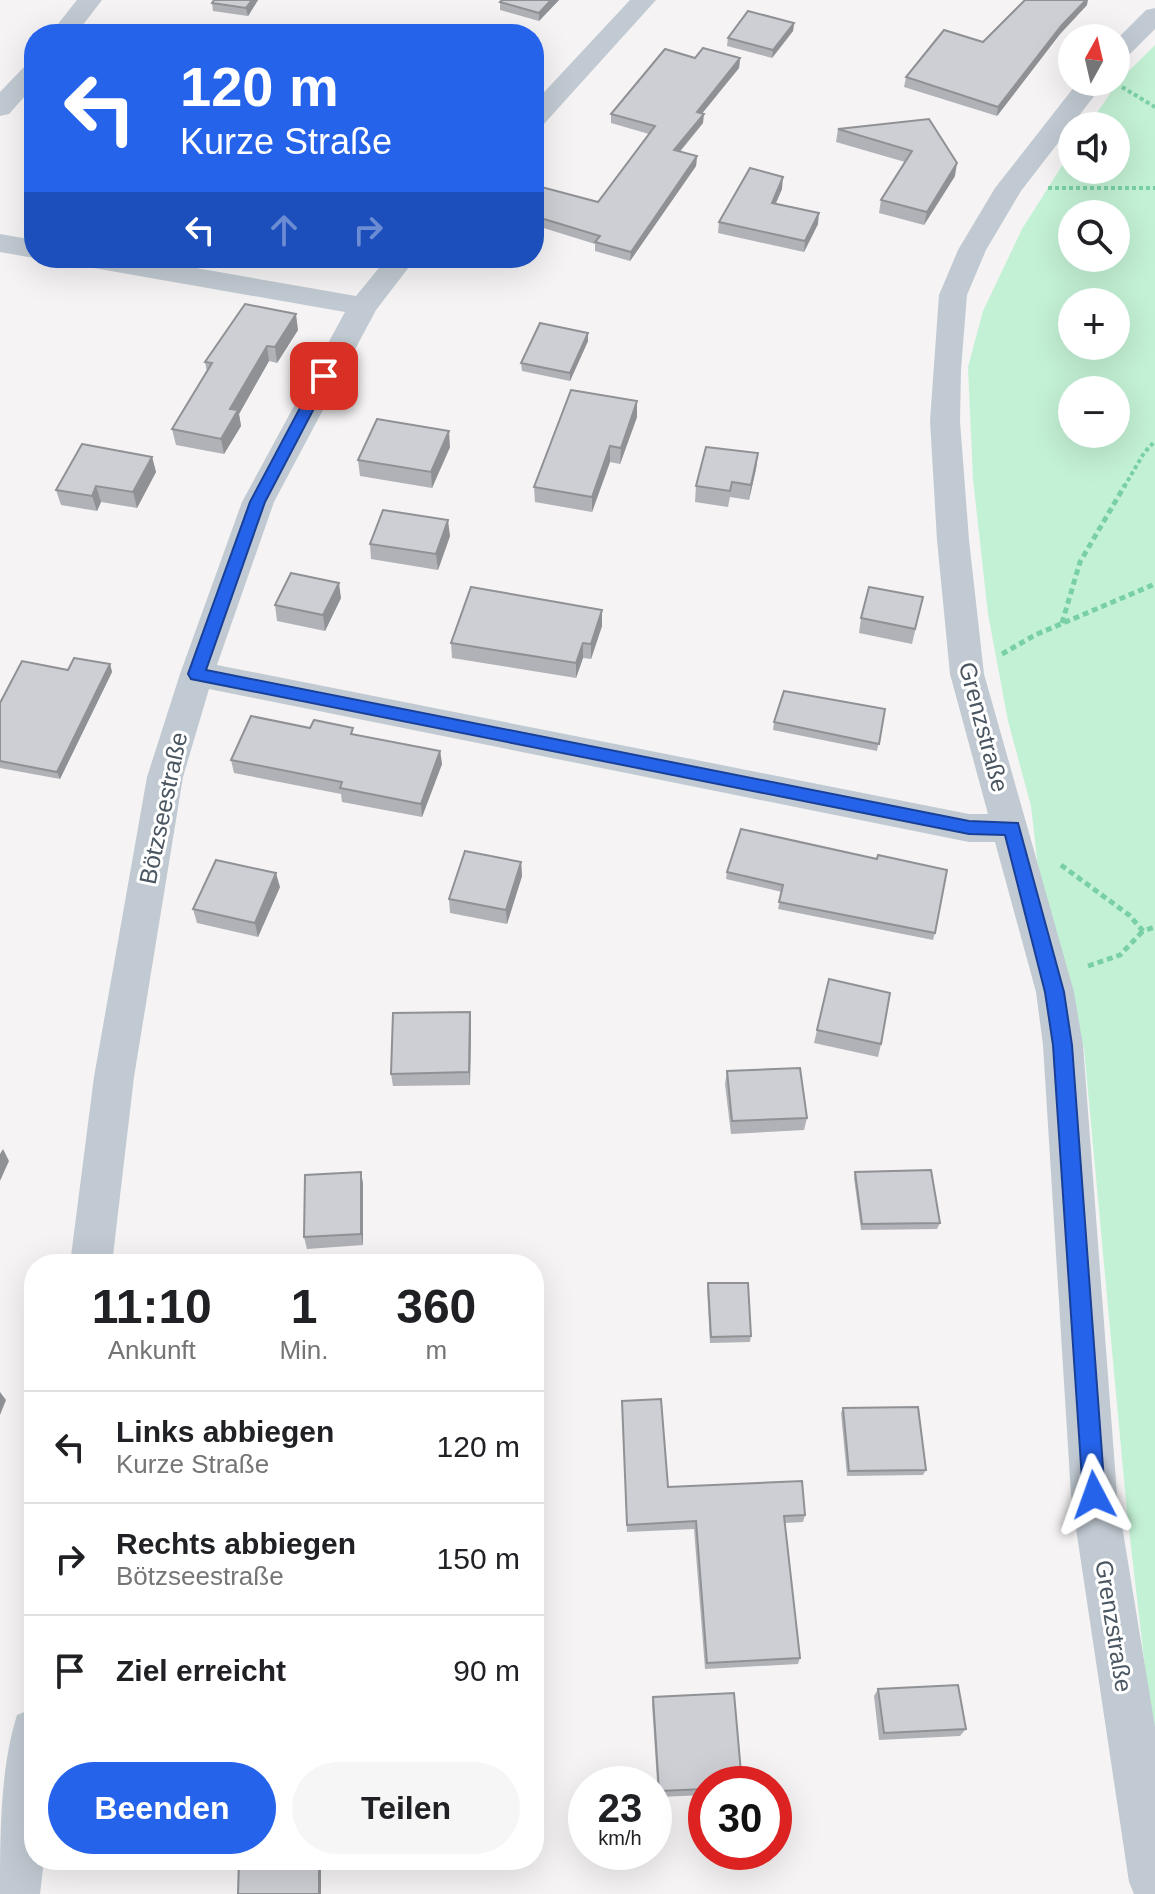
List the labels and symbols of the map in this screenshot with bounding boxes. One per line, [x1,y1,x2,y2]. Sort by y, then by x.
north arrow [1058,24,1130,96]
pin [290,342,358,410]
street label: Grenzstraße [954,659,1014,795]
street label: Bötzseestraße [134,730,192,886]
position arrow [1052,1453,1136,1537]
street label: Grenzstraße [1090,1558,1138,1694]
speed limit sign: 30 [688,1766,792,1870]

